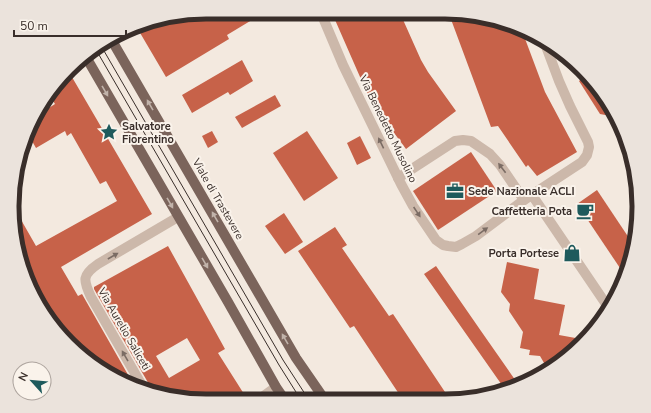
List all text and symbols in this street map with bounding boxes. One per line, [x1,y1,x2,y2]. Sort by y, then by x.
scale bar [14,12,126,38]
text: 50 m [20,18,48,34]
street label: Via Benedetto Musolino [355,72,421,185]
one-way arrow [102,85,109,96]
one-way arrow [146,99,153,111]
place label: Salvatore Fiorentino [122,119,174,147]
place icon: Salvatore Fiorentino [99,122,119,142]
one-way arrow [378,137,384,148]
street label: Viale di Trastevere [188,155,247,242]
one-way arrow [498,163,506,174]
office icon: Sede Nazionale ACLI [445,181,465,201]
place label: Sede Nazionale ACLI [468,184,575,199]
one-way arrow [167,197,174,209]
cafe icon: Caffetteria Pota [575,201,595,221]
place label: Caffetteria Pota [492,204,572,219]
one-way arrow [413,207,421,217]
one-way arrow [211,212,219,222]
one-way arrow [477,227,488,235]
shop icon: Porta Portese [562,243,582,263]
place label: Porta Portese [489,246,559,261]
one-way arrow [107,252,119,259]
one-way arrow [202,257,209,269]
street label: Via Aurelio Saliceti [94,284,154,373]
one-way arrow [282,333,289,345]
one-way arrow [121,350,128,362]
north arrow [12,361,52,401]
text: N [15,370,32,384]

